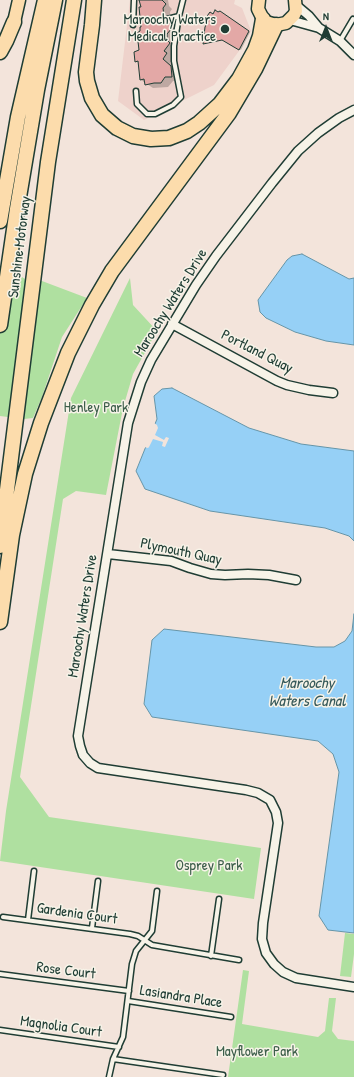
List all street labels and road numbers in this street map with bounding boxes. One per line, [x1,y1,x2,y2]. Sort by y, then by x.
street label: Sunshine Motorway [5,195,35,299]
street label: Maroochy Waters Drive [130,246,212,360]
street label: Portland Quay [218,326,296,378]
street label: Plymouth Quay [139,535,223,569]
street label: Maroochy Waters Drive [64,553,102,679]
street label: Gardenia Court [35,899,119,929]
street label: Rose Court [35,958,97,984]
street label: Lasiandra Place [139,982,223,1012]
street label: Magnolia Court [19,1012,103,1042]

